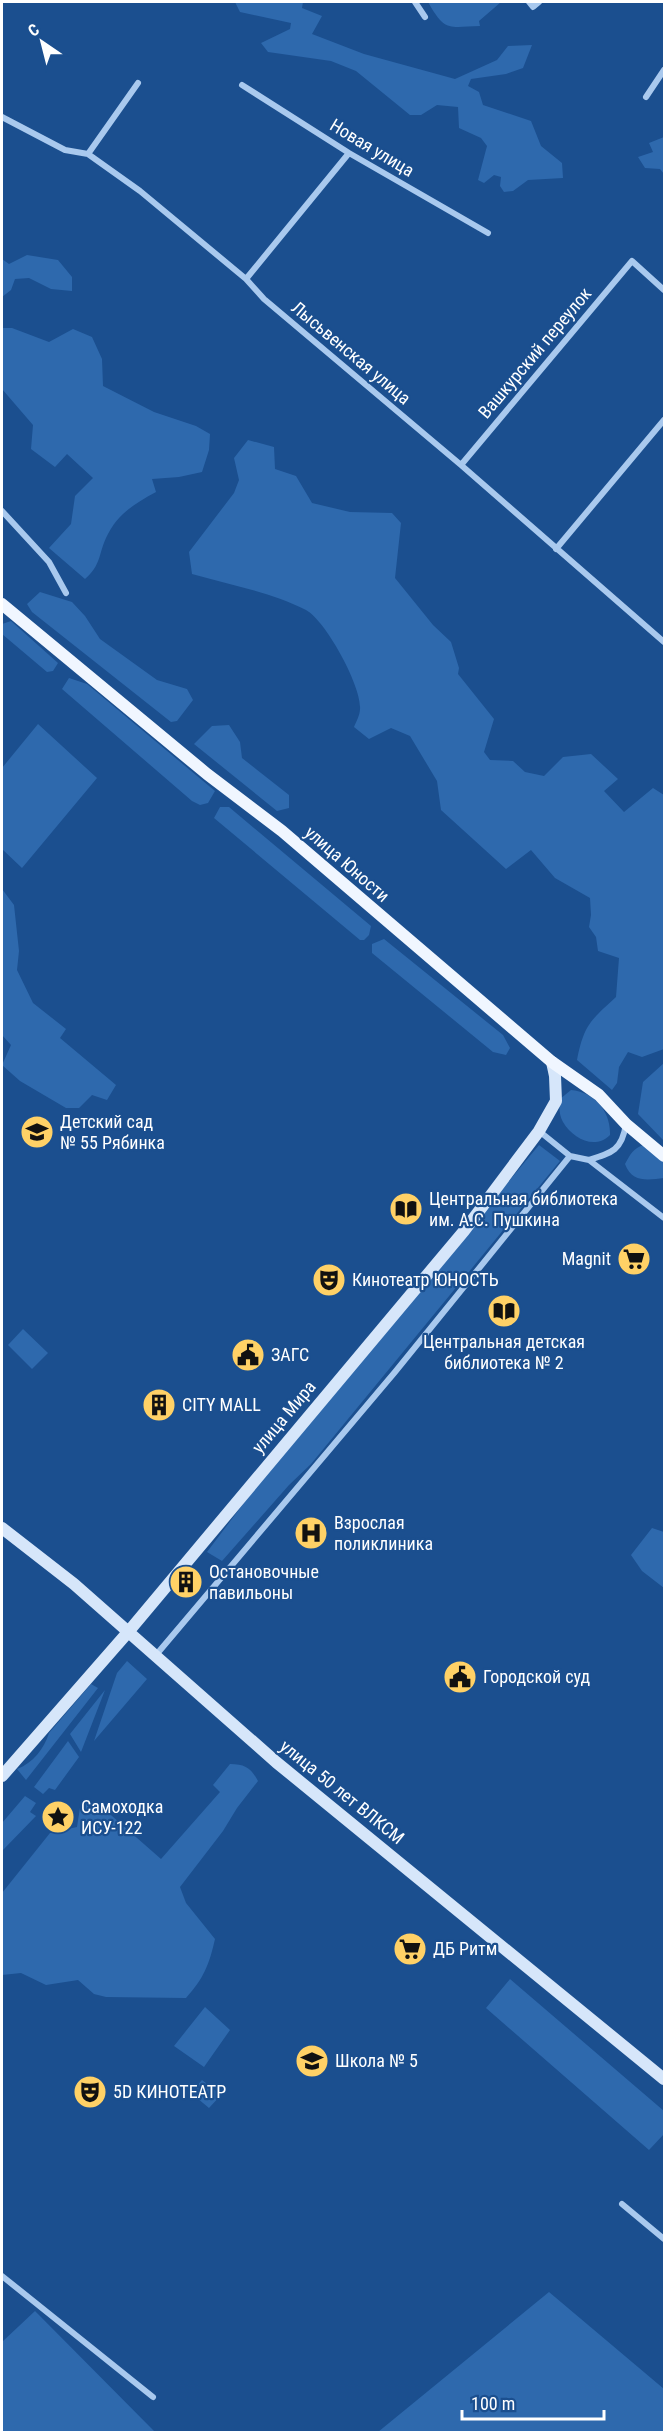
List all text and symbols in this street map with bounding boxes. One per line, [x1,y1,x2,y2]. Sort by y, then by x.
north arrow [12,12,72,72]
text: С [24,20,43,41]
street label: Новая улица [326,114,418,181]
street label: Вашкурский переулок [474,283,596,422]
street label: Лысьвенская улица [288,297,415,409]
street label: улица Юности [301,821,394,906]
place label: Детский сад № 55 Рябинка [60,1111,165,1153]
school or university icon: Детский сад № 55 Рябинка [19,1114,55,1150]
place label: Центральная библиотека им. А.С. Пушкина [429,1188,618,1230]
library icon: Центральная библиотека им. А.С. Пушкина [388,1191,424,1227]
supermarket icon: Magnit [616,1241,652,1277]
place label: Magnit [562,1248,611,1269]
theatre icon: Кинотеатр ЮНОСТЬ [311,1262,347,1298]
place label: Кинотеатр ЮНОСТЬ [352,1269,499,1290]
library icon: Центральная детская библиотека № 2 [486,1293,522,1329]
place label: Центральная детская библиотека № 2 [423,1331,585,1373]
public building icon: ЗАГС [230,1337,266,1373]
place label: ЗАГС [271,1344,309,1365]
street label: улица Мира [247,1376,320,1457]
building icon: CITY MALL [141,1387,177,1423]
place label: CITY MALL [182,1394,261,1415]
place label: Взрослая поликлиника [334,1512,433,1554]
hospital icon: Взрослая поликлиника [293,1515,329,1551]
place label: Остановочные павильоны [209,1561,319,1603]
building icon: Остановочные павильоны [168,1564,204,1600]
public building icon: Городской суд [442,1659,478,1695]
place label: Городской суд [483,1666,591,1687]
street label: улица 50 лет ВЛКСМ [276,1735,409,1848]
place label: Самоходка ИСУ-122 [81,1796,163,1838]
place icon: Самоходка ИСУ-122 [40,1799,76,1835]
supermarket icon: ДБ Ритм [392,1931,428,1967]
place label: ДБ Ритм [433,1938,497,1959]
school or university icon: Школа № 5 [294,2043,330,2079]
place label: Школа № 5 [335,2050,418,2071]
theatre icon: 5D КИНОТЕАТР [72,2074,108,2110]
place label: 5D КИНОТЕАТР [113,2081,226,2102]
scale bar [462,2383,604,2421]
text: 100 m [471,2393,515,2414]

